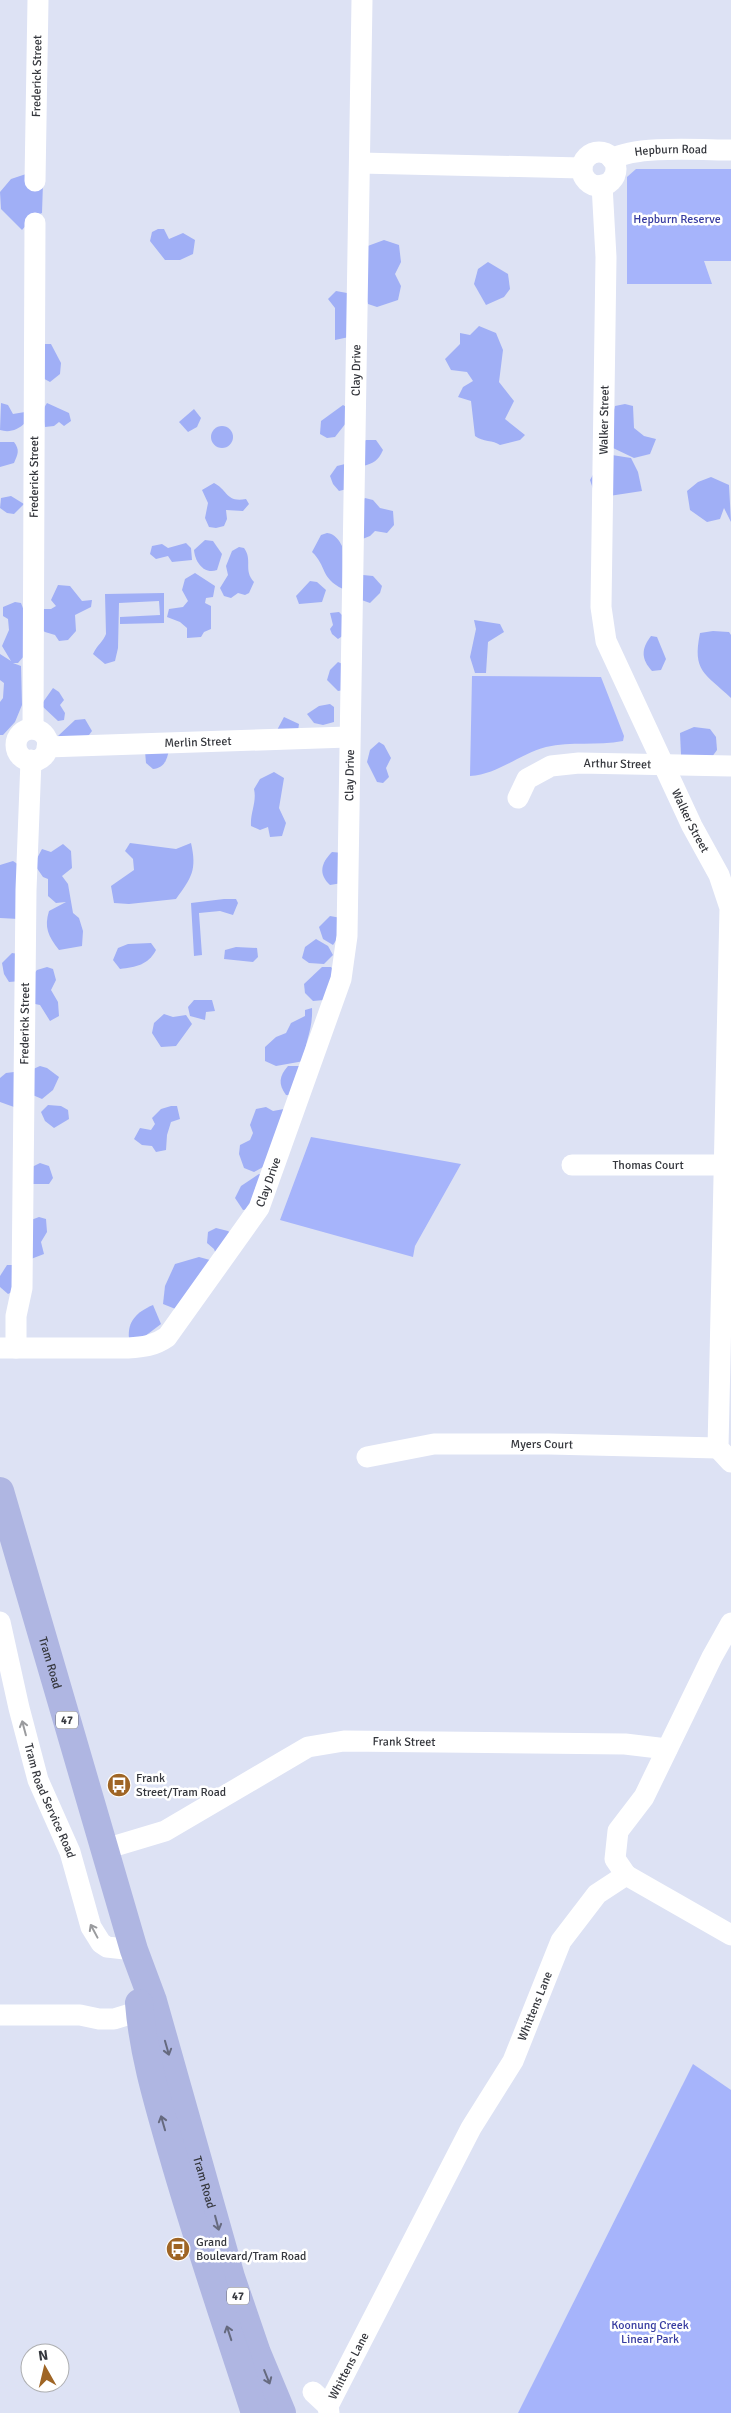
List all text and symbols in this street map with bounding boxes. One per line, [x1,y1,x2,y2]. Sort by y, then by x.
street label: Frederick Street [29,35,45,117]
street label: Hepburn Road [633,142,707,160]
park label: Hepburn Reserve [633,212,721,227]
street label: Clay Drive [349,344,364,396]
street label: Walker Street [596,385,613,455]
street label: Frederick Street [27,436,42,518]
street label: Merlin Street [164,734,232,751]
street label: Clay Drive [342,749,358,801]
street label: Arthur Street [584,756,652,772]
street label: Walker Street [668,786,712,855]
street label: Frederick Street [17,983,33,1065]
street label: Clay Drive [253,1155,285,1209]
street label: Thomas Court [612,1158,684,1173]
street label: Myers Court [511,1437,573,1453]
street label: Tram Road [35,1635,64,1691]
road number: 47 [56,1712,78,1728]
one-way arrow [19,1720,29,1736]
street label: Frank Street [372,1734,436,1750]
street label: Tram Road Service Road [21,1742,78,1860]
place label: Frank Street/Tram Road [136,1771,226,1800]
bus stop icon: Frank Street/Tram Road [106,1772,132,1798]
one-way arrow [89,1923,99,1938]
street label: Whittens Lane [515,1969,556,2043]
one-way arrow [162,2040,172,2056]
one-way arrow [158,2116,168,2132]
street label: Tram Road [189,2155,218,2210]
one-way arrow [213,2215,222,2231]
place label: Grand Boulevard/Tram Road [196,2235,306,2264]
bus stop icon: Grand Boulevard/Tram Road [165,2236,191,2262]
road number: 47 [227,2288,249,2304]
park label: Koonung Creek Linear Park [611,2318,689,2347]
one-way arrow [224,2326,233,2342]
street label: Whittens Lane [326,2330,372,2402]
north arrow [20,2343,70,2393]
text: N [37,2347,49,2365]
one-way arrow [264,2370,273,2385]

